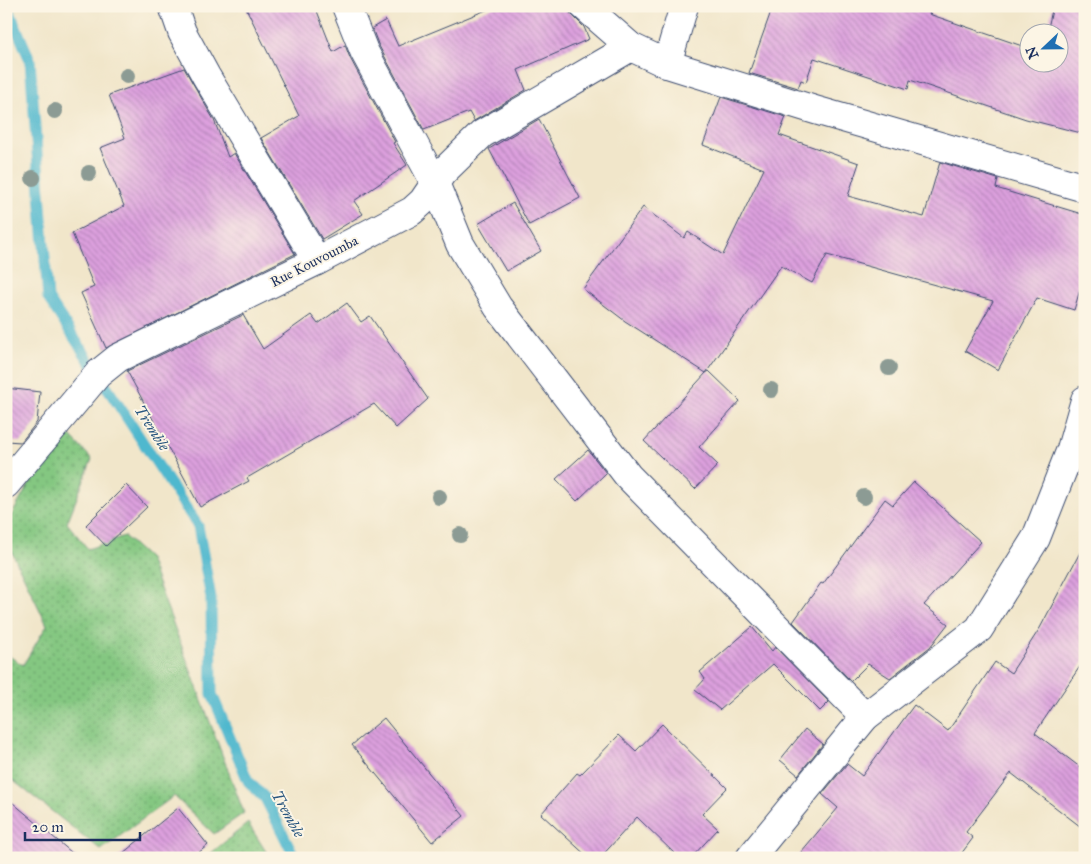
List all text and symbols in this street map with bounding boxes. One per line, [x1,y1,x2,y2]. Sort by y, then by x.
north arrow [1018,22,1068,72]
text: N [1022,44,1043,61]
street label: Rue Kouvoumba [268,232,361,291]
water label: Tremble [131,402,174,454]
water label: Tremble [268,788,308,841]
scale bar [25,809,140,841]
text: 20 m [32,818,64,836]

